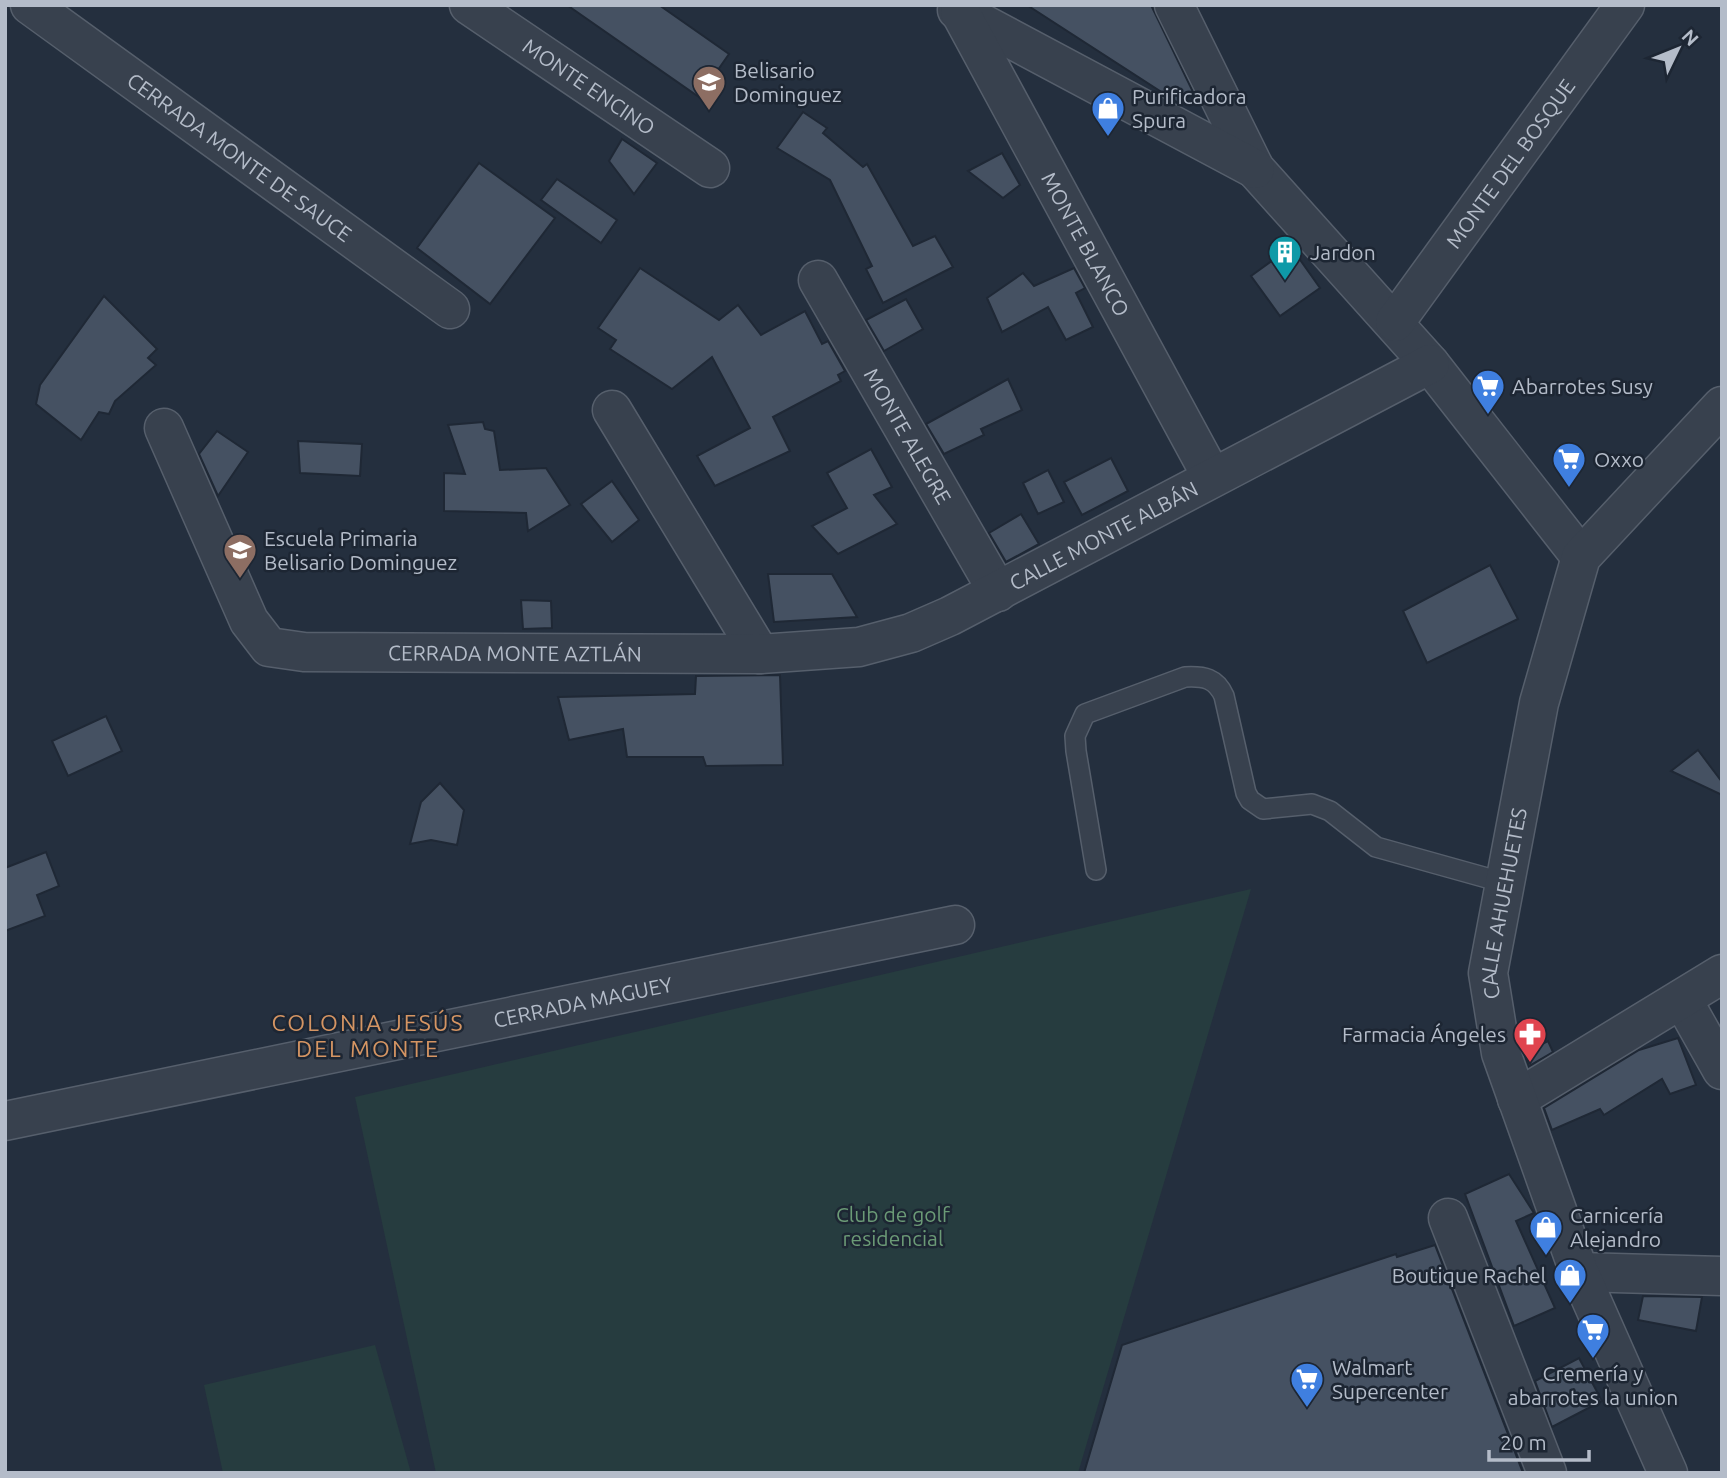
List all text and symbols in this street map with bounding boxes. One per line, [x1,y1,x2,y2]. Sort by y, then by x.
north arrow [1643,14,1713,84]
text: N [1678,25,1703,50]
street label: MONTE ENCINO [519,33,660,139]
place label: Belisario Dominguez [734,58,842,106]
school or university icon: Belisario Dominguez [690,63,728,112]
street label: CERRADA MONTE DE SAUCE [123,68,357,246]
street label: MONTE DEL BOSQUE [1441,74,1579,253]
place label: Purificadora Spura [1132,84,1247,132]
shop icon: Purificadora Spura [1089,89,1127,138]
street label: MONTE BLANCO [1037,168,1134,320]
building icon: Jardon [1266,233,1304,282]
place label: Jardon [1310,240,1376,264]
street label: MONTE ALEGRE [859,364,956,508]
supermarket icon: Abarrotes Susy [1469,367,1507,416]
place label: Abarrotes Susy [1512,374,1653,398]
supermarket icon: Oxxo [1550,440,1588,489]
place label: Oxxo [1594,447,1644,471]
street label: CALLE MONTE ALBÁN [1005,476,1202,595]
place label: Escuela Primaria Belisario Dominguez [264,526,457,574]
school or university icon: Escuela Primaria Belisario Dominguez [221,531,259,580]
street label: CERRADA MONTE AZTLÁN [388,640,642,665]
street label: CALLE AHUEHUETES [1476,806,1531,1001]
street label: CERRADA MAGUEY [491,972,674,1032]
district label: COLONIA JESÚS DEL MONTE [271,1009,465,1061]
pharmacy icon: Farmacia Ángeles [1511,1015,1549,1064]
place label: Farmacia Ángeles [1342,1022,1506,1046]
park label: Club de golf residencial [836,1202,951,1250]
place label: Carnicería Alejandro [1570,1203,1664,1251]
shop icon: Carnicería Alejandro [1527,1208,1565,1257]
shop icon: Boutique Rachel [1551,1256,1589,1305]
place label: Boutique Rachel [1392,1263,1546,1287]
supermarket icon: Cremería y abarrotes la union [1574,1311,1612,1360]
place label: Walmart Supercenter [1332,1355,1448,1403]
supermarket icon: Walmart Supercenter [1288,1360,1326,1409]
place label: Cremería y abarrotes la union [1508,1361,1678,1409]
scale bar [1489,1418,1589,1462]
text: 20 m [1500,1430,1547,1454]

